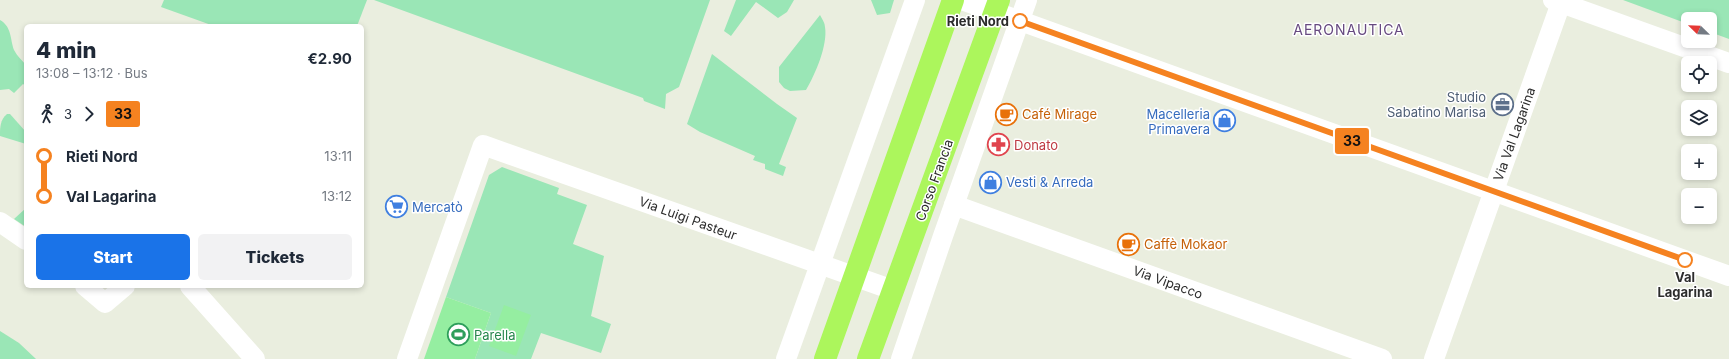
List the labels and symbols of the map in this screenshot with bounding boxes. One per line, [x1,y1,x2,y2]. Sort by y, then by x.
north arrow [1681,12,1717,48]
place label: Rieti Nord [947,13,1009,29]
marker: Rieti Nord [1012,13,1028,29]
district label: AERONAUTICA [1293,21,1405,38]
street label: Via Val Lagarina [1490,85,1538,183]
place label: Studio Sabatino Marisa [1387,89,1486,120]
office icon: Studio Sabatino Marisa [1489,91,1515,117]
cafe icon: Café Mirage [994,101,1020,127]
place label: Café Mirage [1022,106,1097,122]
place label: Macelleria Primavera [1147,106,1210,137]
shop icon: Macelleria Primavera [1212,108,1238,134]
line badge: 33 [1334,128,1370,154]
pharmacy icon: Donato [985,132,1011,158]
street label: Corso Francia [912,137,956,223]
place label: Donato [1014,137,1058,153]
shop icon: Vesti & Arreda [978,169,1004,195]
place label: Vesti & Arreda [1006,174,1093,190]
street label: Via Luigi Pasteur [637,193,739,243]
supermarket icon: Mercatò [384,194,410,220]
place label: Mercatò [412,199,463,215]
cafe icon: Caffè Mokaor [1116,231,1142,257]
place label: Caffè Mokaor [1144,236,1228,252]
marker: Val Lagarina [1677,252,1693,268]
street label: Via Vipacco [1131,262,1205,302]
place label: Val Lagarina [1657,269,1713,300]
sports icon: Parella [445,322,471,348]
place label: Parella [474,327,515,343]

